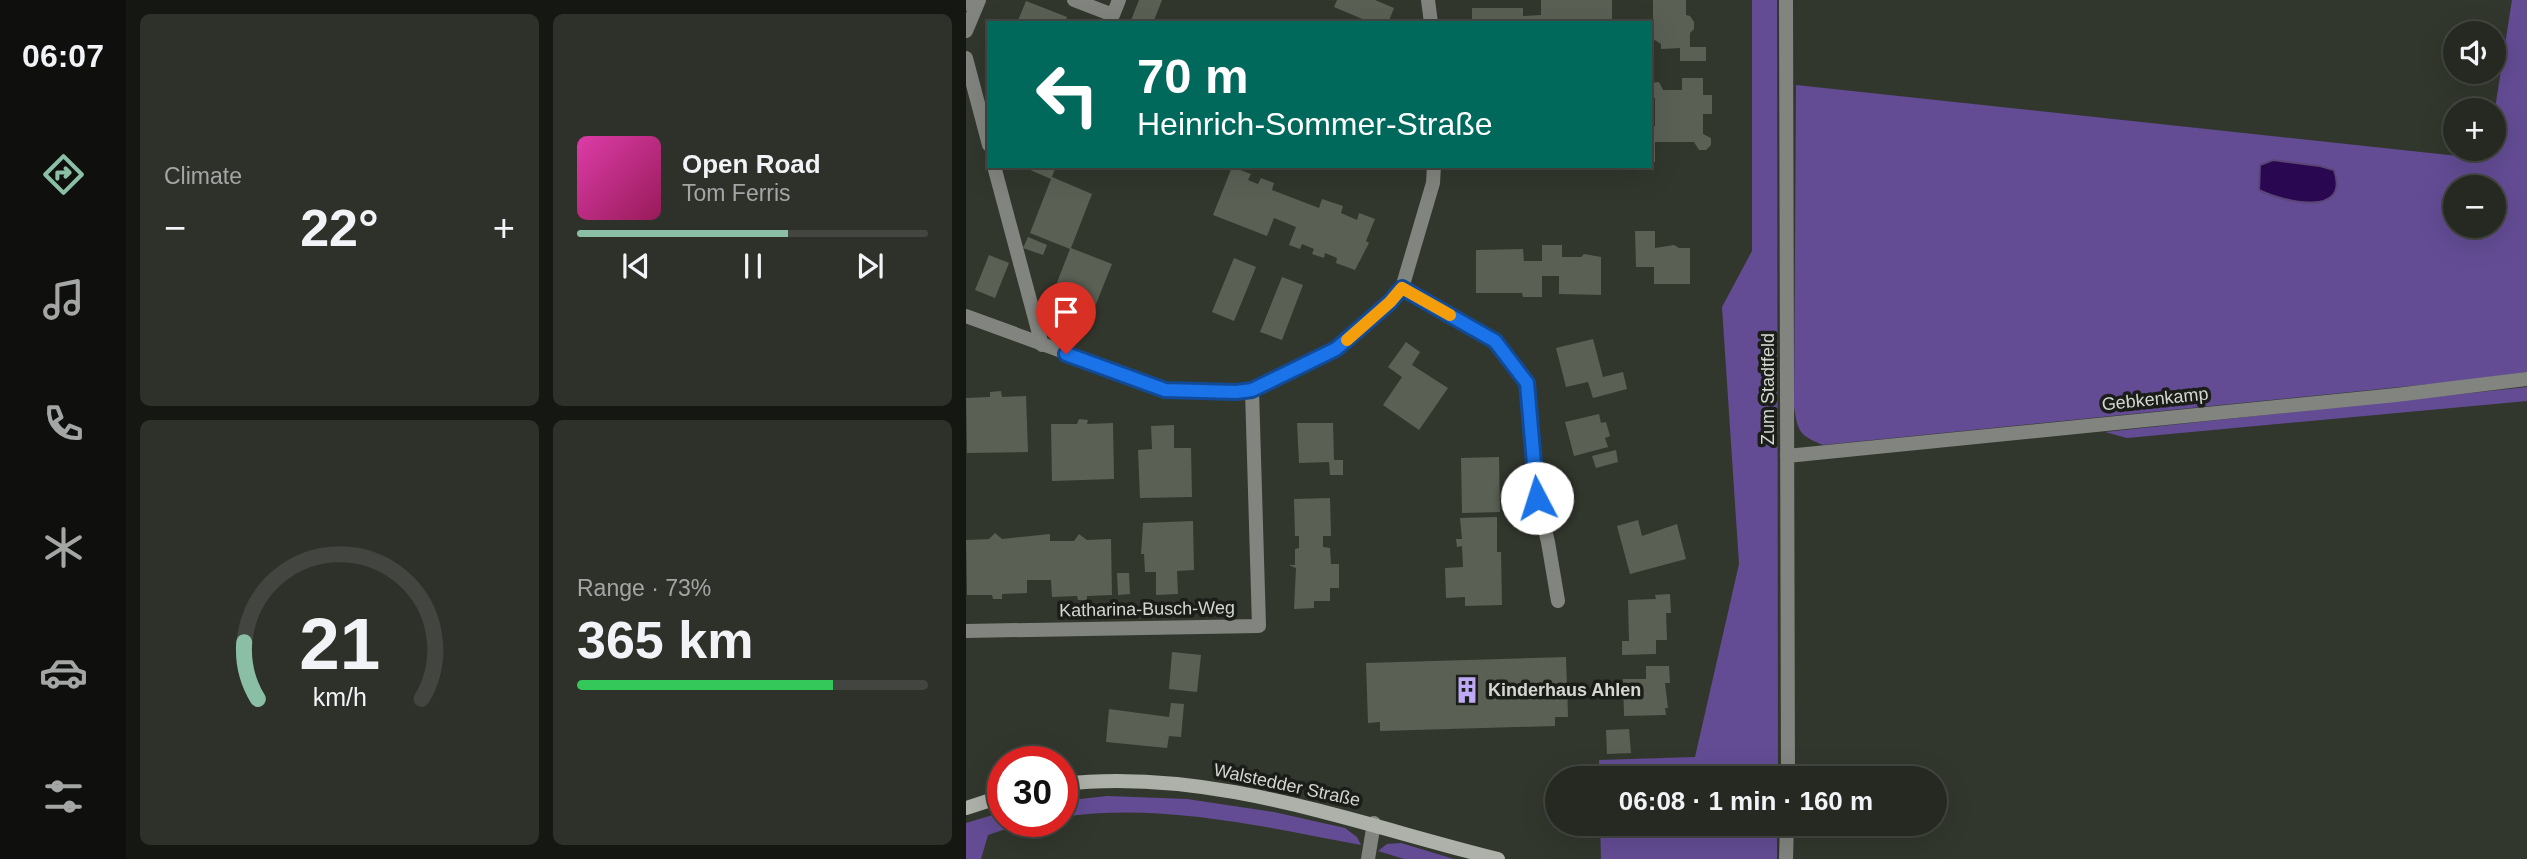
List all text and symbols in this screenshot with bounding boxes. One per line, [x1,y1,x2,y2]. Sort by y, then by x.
map controls [2443,21,2506,238]
button: sound [2443,21,2506,84]
text: 06:07 [22,38,104,74]
icon: left [1022,49,1113,140]
text: 70 m [1137,49,1249,103]
button: + [2443,98,2506,161]
text: Heinrich-Sommer-Straße [1137,106,1493,142]
text: Open Road [682,149,821,179]
icon: directions [39,150,88,199]
text: Climate [164,163,242,189]
button: − [2443,175,2506,238]
text: Tom Ferris [682,180,791,206]
text: 22° [300,199,379,257]
text: − [164,207,186,249]
text: + [493,207,515,249]
icon: previous [617,247,655,285]
icon: pause [734,247,772,285]
icon: next [851,247,889,285]
icon: music [39,275,88,324]
pin [1036,282,1096,354]
icon: arrive [1047,293,1085,331]
street label: Zum Stadtfeld [1758,333,1778,445]
street label: Gebkenkamp [2101,383,2209,415]
icon: phone [39,399,88,448]
position arrow [1500,461,1574,535]
icon: climate [39,523,88,572]
text: Range · 73% [577,575,711,601]
street label: Katharina-Busch-Weg [1059,597,1235,621]
text: 21 [299,603,380,684]
text: 365 km [577,611,753,669]
icon: car [39,648,88,697]
building icon: Kinderhaus Ahlen [1452,675,1482,705]
place label: Kinderhaus Ahlen [1488,680,1641,700]
text: km/h [312,682,367,710]
speed limit sign: 30 [987,746,1078,837]
street label: Walstedder Straße [1212,760,1362,810]
icon: filters [39,772,88,821]
text: 06:08 · 1 min · 160 m [1619,786,1873,816]

